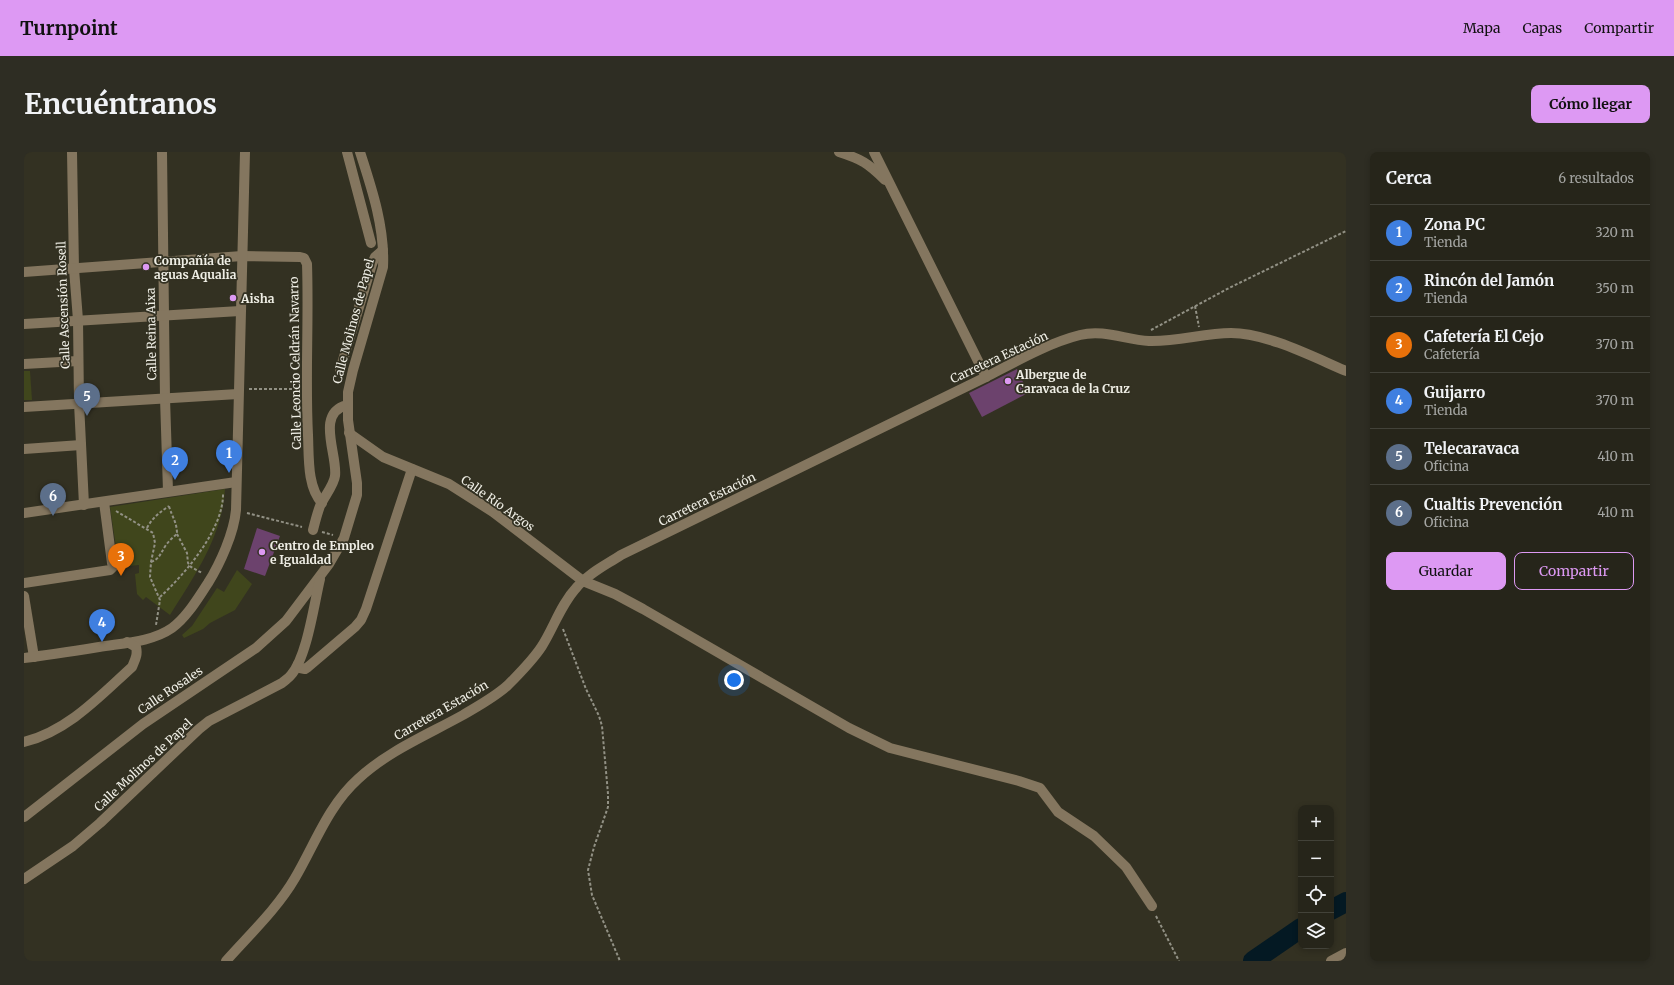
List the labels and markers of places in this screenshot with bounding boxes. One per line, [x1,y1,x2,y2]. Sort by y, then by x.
place label: Compañía de aguas Aqualia [154,253,237,282]
marker: Compañía de aguas Aqualia [141,262,151,272]
place label: Aisha [240,291,275,306]
marker: Aisha [228,293,238,303]
place label: Albergue de Caravaca de la Cruz [1015,367,1130,396]
marker: Albergue de Caravaca de la Cruz [1003,376,1013,386]
pin: 5 [74,383,100,416]
pin: 1 [216,440,242,473]
pin: 2 [162,447,188,480]
pin: 6 [40,483,66,516]
place label: Centro de Empleo e Igualdad [270,538,374,567]
pin: 3 [108,543,134,576]
marker: Centro de Empleo e Igualdad [257,547,267,557]
pin: 4 [89,609,115,642]

